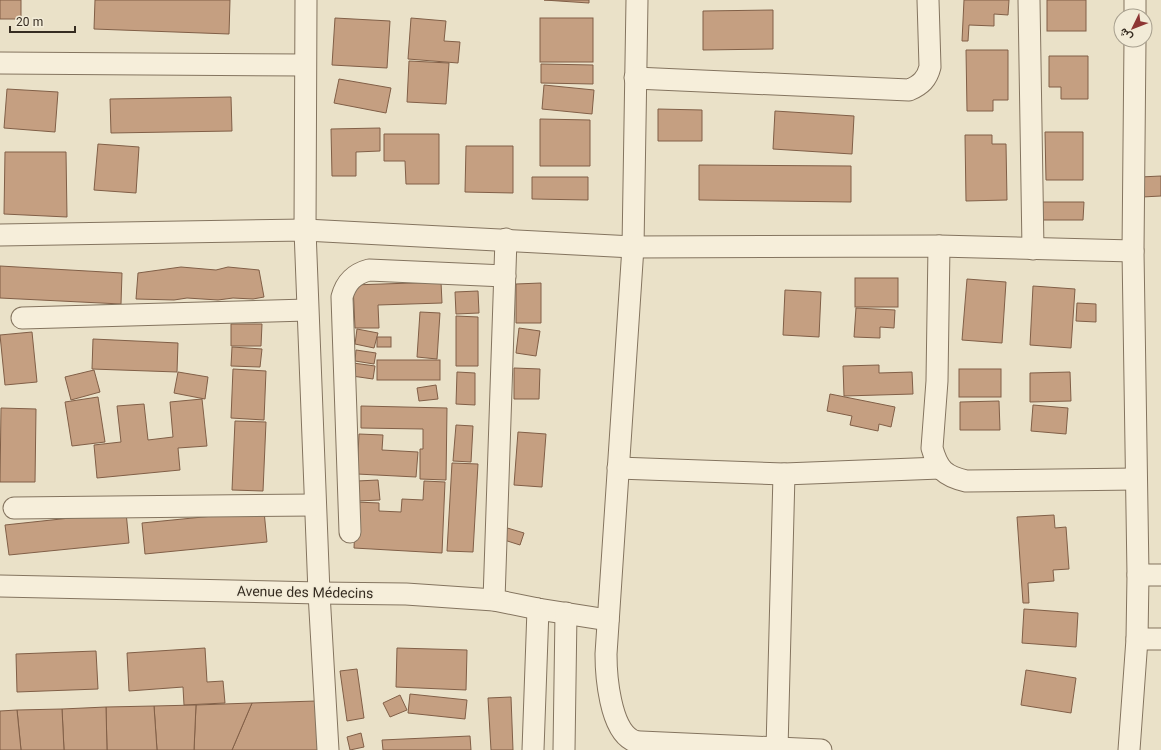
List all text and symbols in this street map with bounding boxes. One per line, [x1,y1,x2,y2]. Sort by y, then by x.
scale bar [10,8,75,34]
north arrow [1113,8,1153,48]
text: 20 m [16,14,43,32]
text: ش [1116,23,1138,44]
street label: Avenue des Médecins [237,582,373,606]

